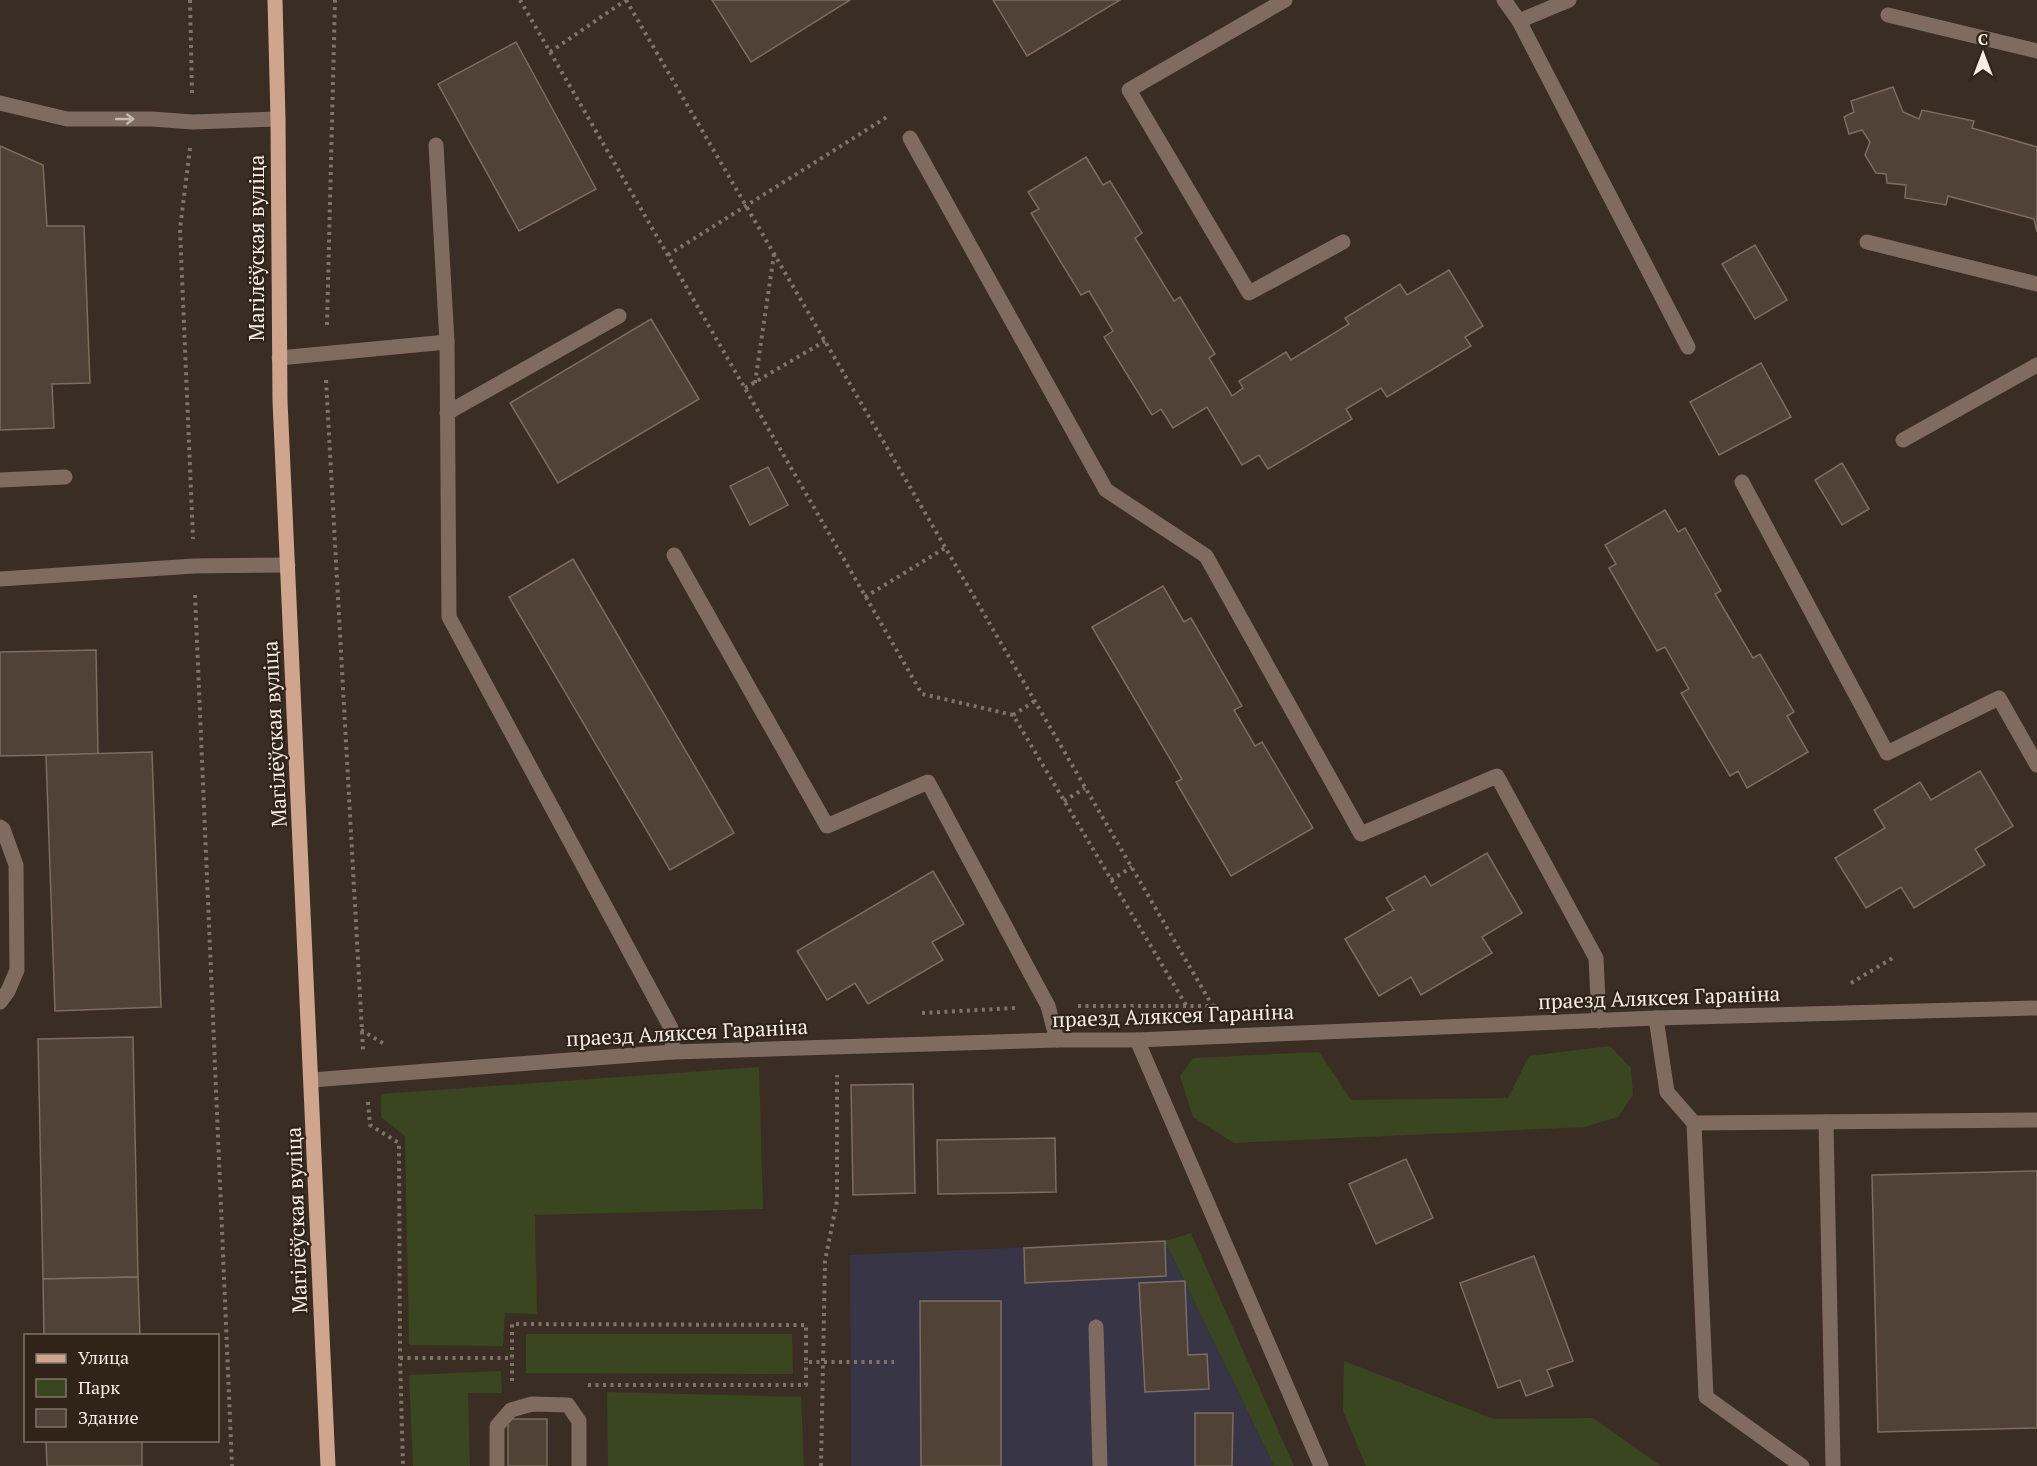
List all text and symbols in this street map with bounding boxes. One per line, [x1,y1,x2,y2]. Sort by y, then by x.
north arrow [1953,24,2013,84]
text: С [1978,28,1988,50]
one-way arrow [115,113,135,125]
street label: Магілёўская вуліца [242,154,270,341]
street label: Магілёўская вуліца [255,640,293,828]
street label: праезд Аляксея Гараніна [1537,979,1781,1015]
street label: праезд Аляксея Гараніна [1051,997,1295,1033]
street label: праезд Аляксея Гараніна [565,1012,809,1052]
street label: Магілёўская вуліца [279,1126,313,1314]
legend [24,1334,219,1442]
text: Улица [78,1345,129,1369]
text: Парк [78,1375,120,1399]
text: Здание [78,1405,138,1429]

